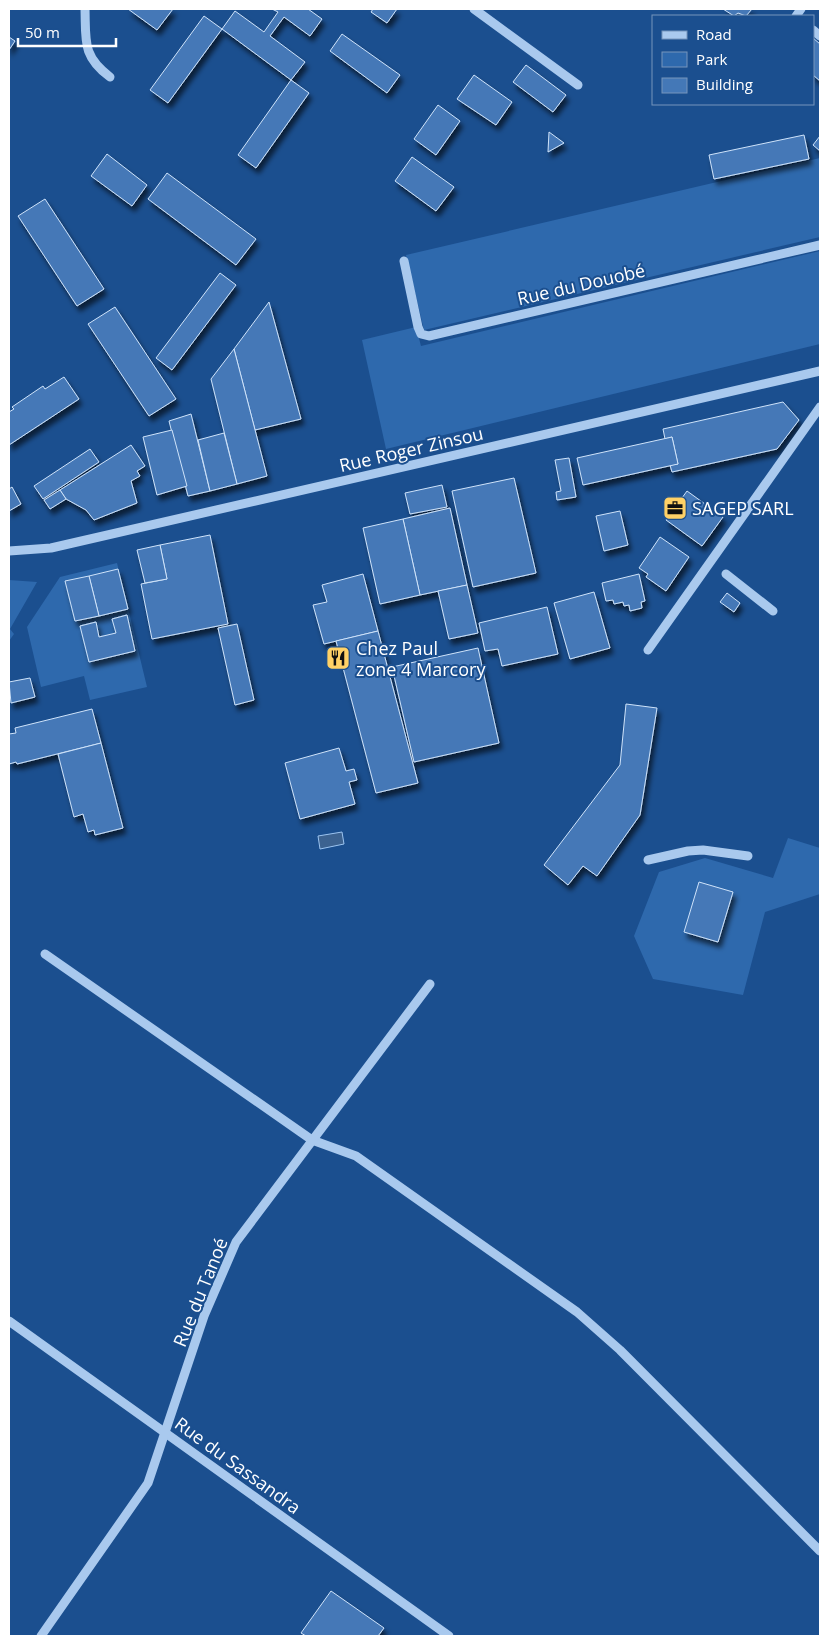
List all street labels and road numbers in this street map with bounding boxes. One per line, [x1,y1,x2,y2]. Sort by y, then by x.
street label: Rue du Douobé [515,258,647,310]
street label: Rue Roger Zinsou [337,421,485,477]
street label: Rue du Tanoé [167,1234,233,1350]
street label: Rue du Sassandra [170,1411,306,1519]

